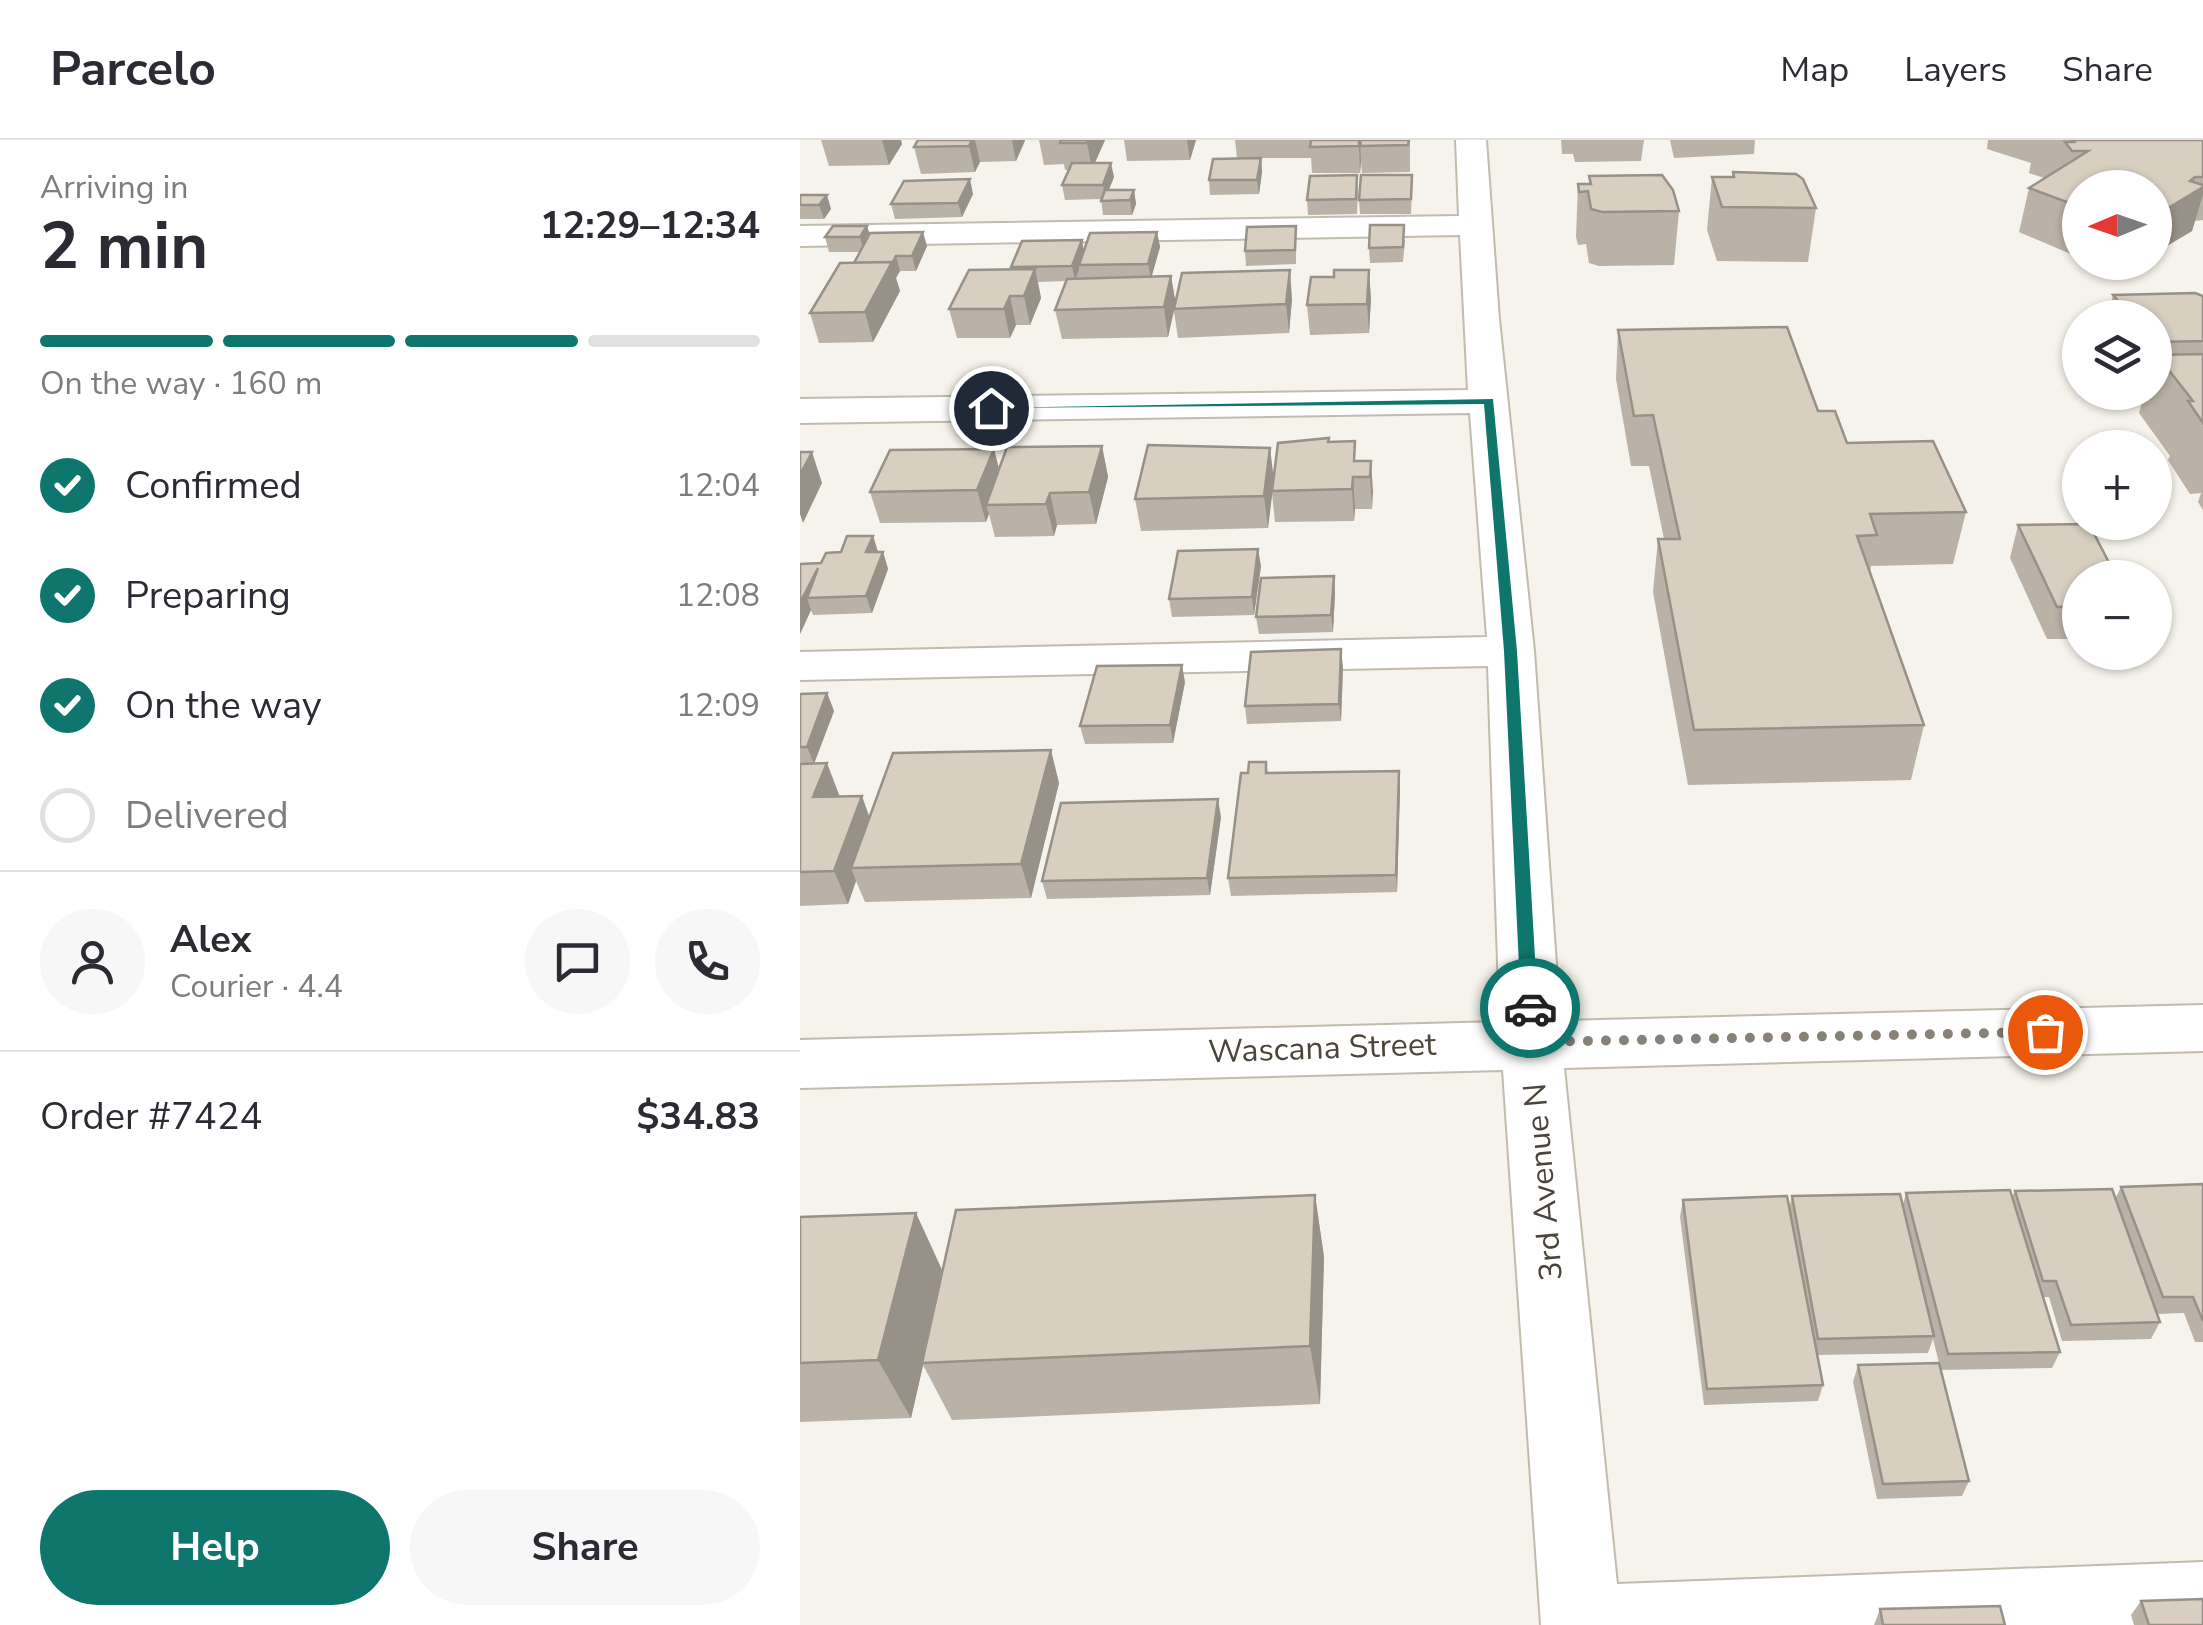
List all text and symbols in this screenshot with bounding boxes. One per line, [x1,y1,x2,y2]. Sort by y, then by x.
text: Parcelo [50,36,216,102]
text: Map [1780,46,1849,93]
text: Layers [1904,46,2007,93]
text: Share [2062,46,2153,93]
text: Arriving in [40,166,188,209]
north arrow [2062,170,2172,280]
map controls [2062,170,2172,670]
text: 12:29–12:34 [540,200,760,251]
text: 2 min [40,202,208,291]
button: layers [2062,300,2172,410]
text: On the way · 160 m [40,362,322,405]
pin [949,366,1034,451]
icon: home [964,381,1019,436]
button: + [2062,430,2172,540]
icon: check [40,458,95,513]
text: Confirmed [125,460,302,511]
text: 12:04 [676,464,760,507]
button: − [2062,560,2172,670]
icon: check [40,568,95,623]
text: Preparing [125,570,291,621]
text: 12:08 [676,574,760,617]
icon: check [40,678,95,733]
text: On the way [125,680,321,731]
text: 12:09 [676,684,760,727]
text: Delivered [125,790,289,841]
button: person [40,909,145,1014]
button: chat [525,909,630,1014]
button: phone [655,909,760,1014]
text: Alex [170,914,251,965]
courier [1480,958,1580,1058]
text: Courier · 4.4 [170,965,343,1008]
icon: car [1503,981,1558,1036]
pin [2003,990,2088,1075]
icon: bag [2018,1005,2073,1060]
street label: Wascana Street [1207,1023,1438,1073]
street label: 3rd Avenue N [1513,1081,1573,1283]
text: Order #7424 [40,1091,262,1142]
text: $34.83 [637,1091,760,1142]
button: Help [40,1490,390,1605]
button: Share [410,1490,760,1605]

